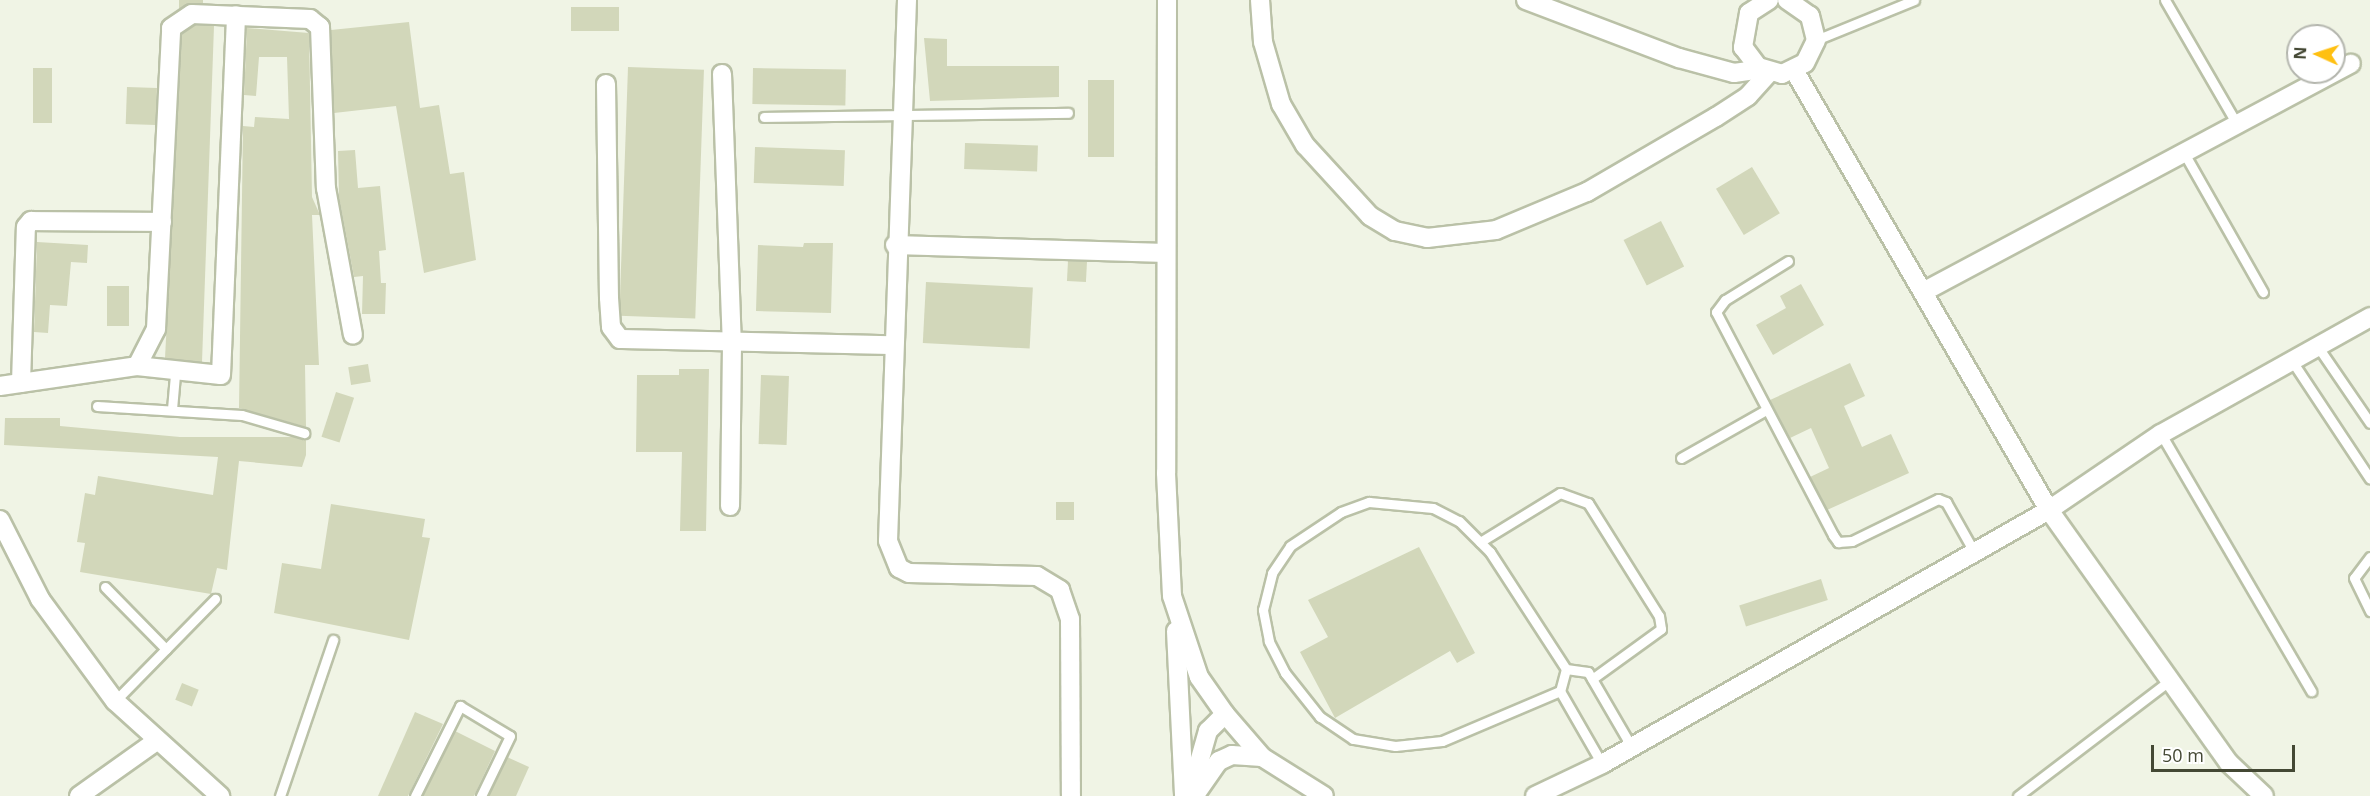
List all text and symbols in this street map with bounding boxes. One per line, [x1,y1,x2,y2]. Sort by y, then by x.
north arrow [2286,24,2346,84]
text: N [2289,46,2311,60]
scale bar [2154,733,2298,771]
text: 50 m [2162,743,2204,767]

